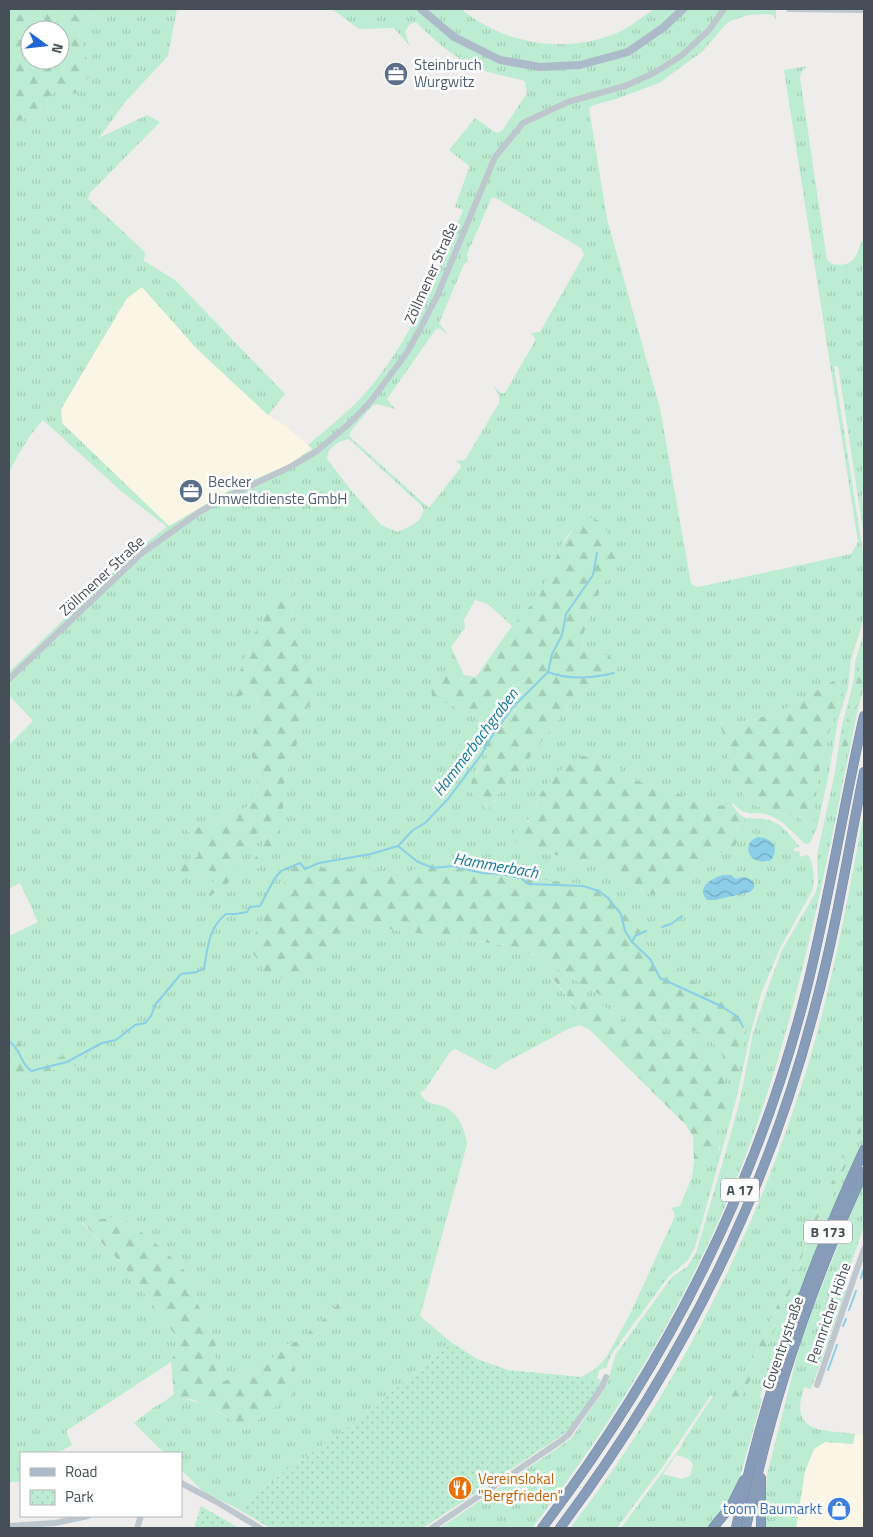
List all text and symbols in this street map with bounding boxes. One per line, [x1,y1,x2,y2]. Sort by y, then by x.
north arrow [20,20,70,70]
text: N [47,41,69,56]
place label: Steinbruch Wurgwitz [414,53,482,93]
office icon: Steinbruch Wurgwitz [383,61,409,87]
street label: Zöllmener Straße [398,218,463,327]
place label: Becker Umweltdienste GmbH [208,470,347,510]
office icon: Becker Umweltdienste GmbH [178,478,204,504]
street label: Zöllmener Straße [54,530,149,621]
water label: Hammerbachgraben [427,682,524,801]
water label: Hammerbach [452,846,541,884]
road number: A 17 [721,1178,759,1202]
road number: B 173 [804,1220,852,1244]
street label: Pennricher Höhe [801,1259,857,1366]
street label: Coventrystraße [756,1293,809,1393]
legend [20,1452,182,1517]
text: Road [65,1460,97,1483]
place label: Vereinslokal "Bergfrieden" [478,1467,563,1507]
restaurant icon: Vereinslokal "Bergfrieden" [447,1475,473,1501]
text: Park [65,1485,94,1508]
shop icon: toom Baumarkt [826,1496,852,1522]
place label: toom Baumarkt [723,1497,823,1520]

